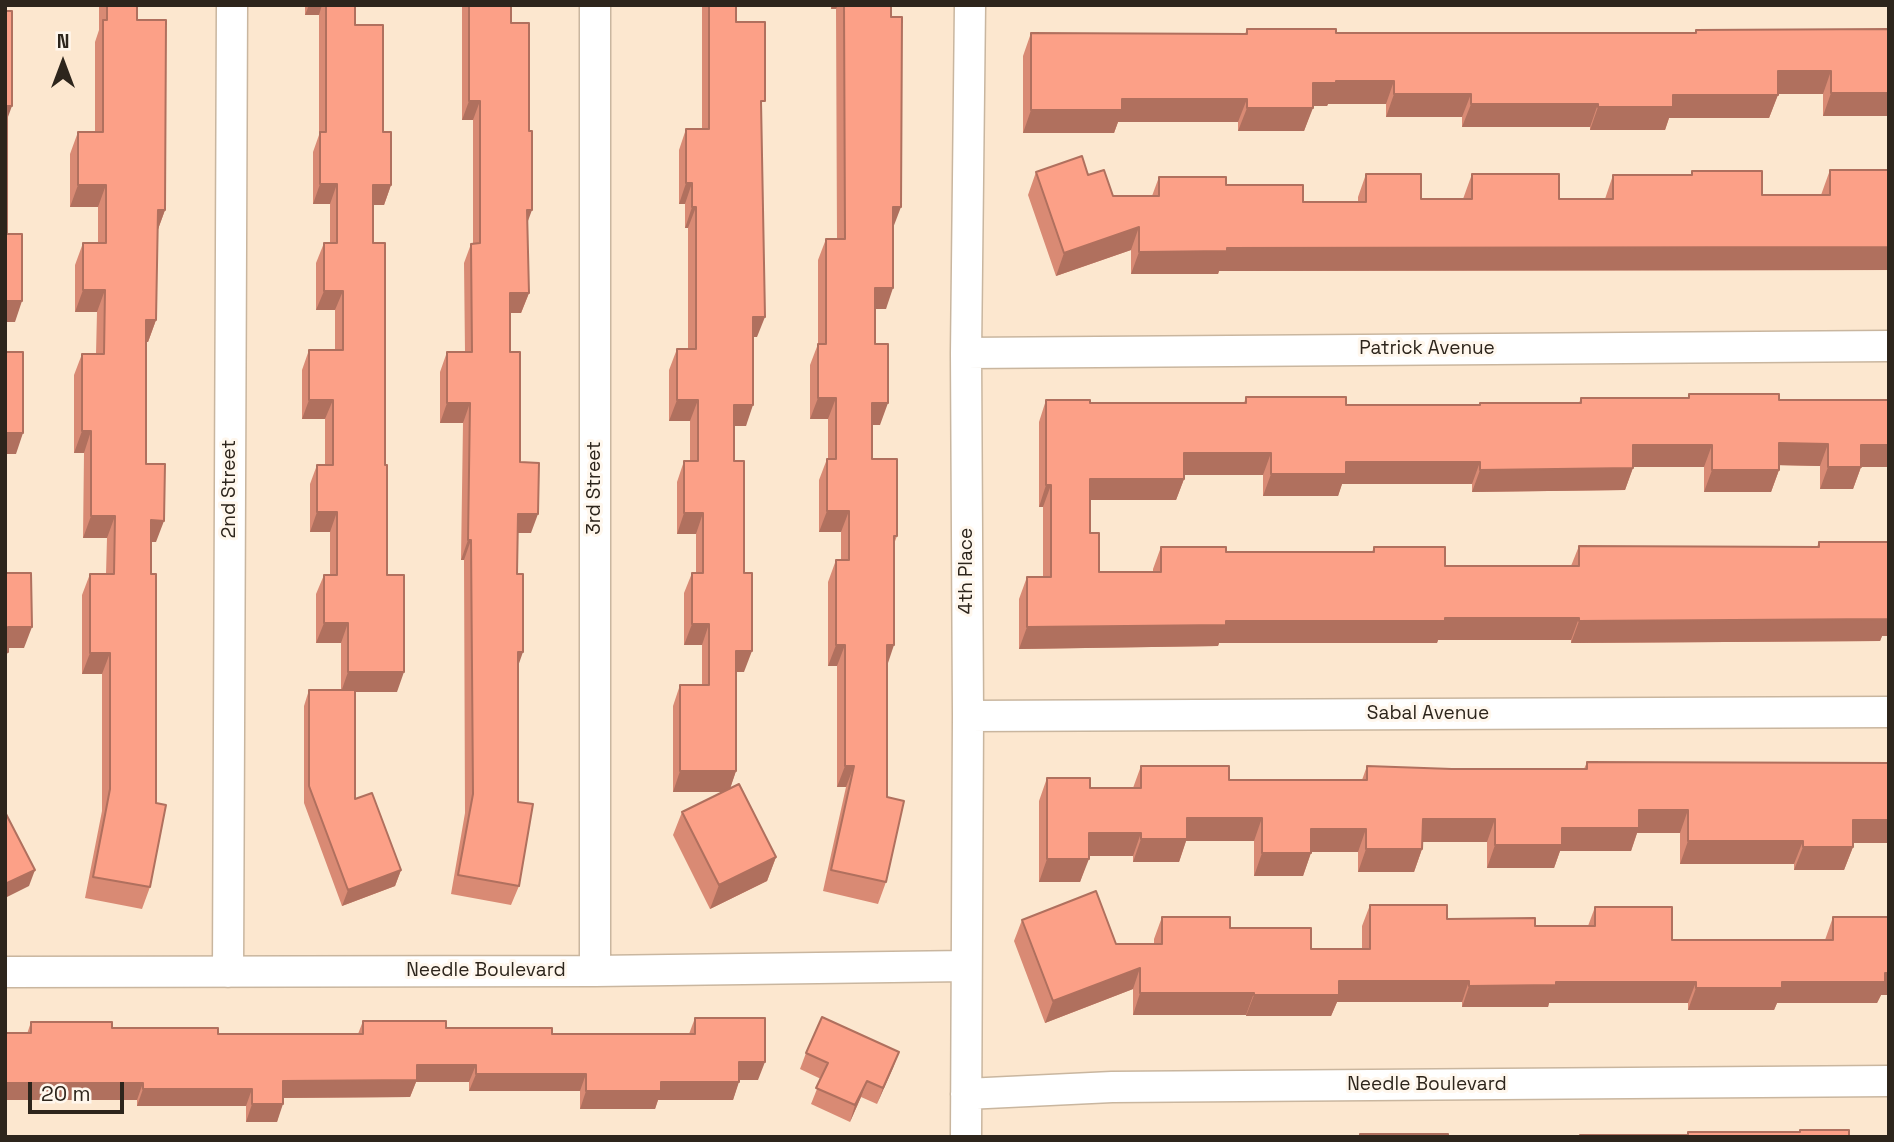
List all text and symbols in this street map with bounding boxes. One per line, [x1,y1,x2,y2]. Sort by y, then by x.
north arrow [28,28,98,98]
text: N [57,29,69,54]
street label: Patrick Avenue [1359,338,1495,360]
street label: 2nd Street [219,440,241,538]
street label: 3rd Street [584,441,606,535]
street label: 4th Place [956,528,978,614]
street label: Sabal Avenue [1367,703,1489,725]
street label: Needle Boulevard [406,960,566,982]
scale bar [32,1068,128,1112]
street label: Needle Boulevard [1347,1074,1507,1096]
text: 20 m [41,1080,91,1107]

